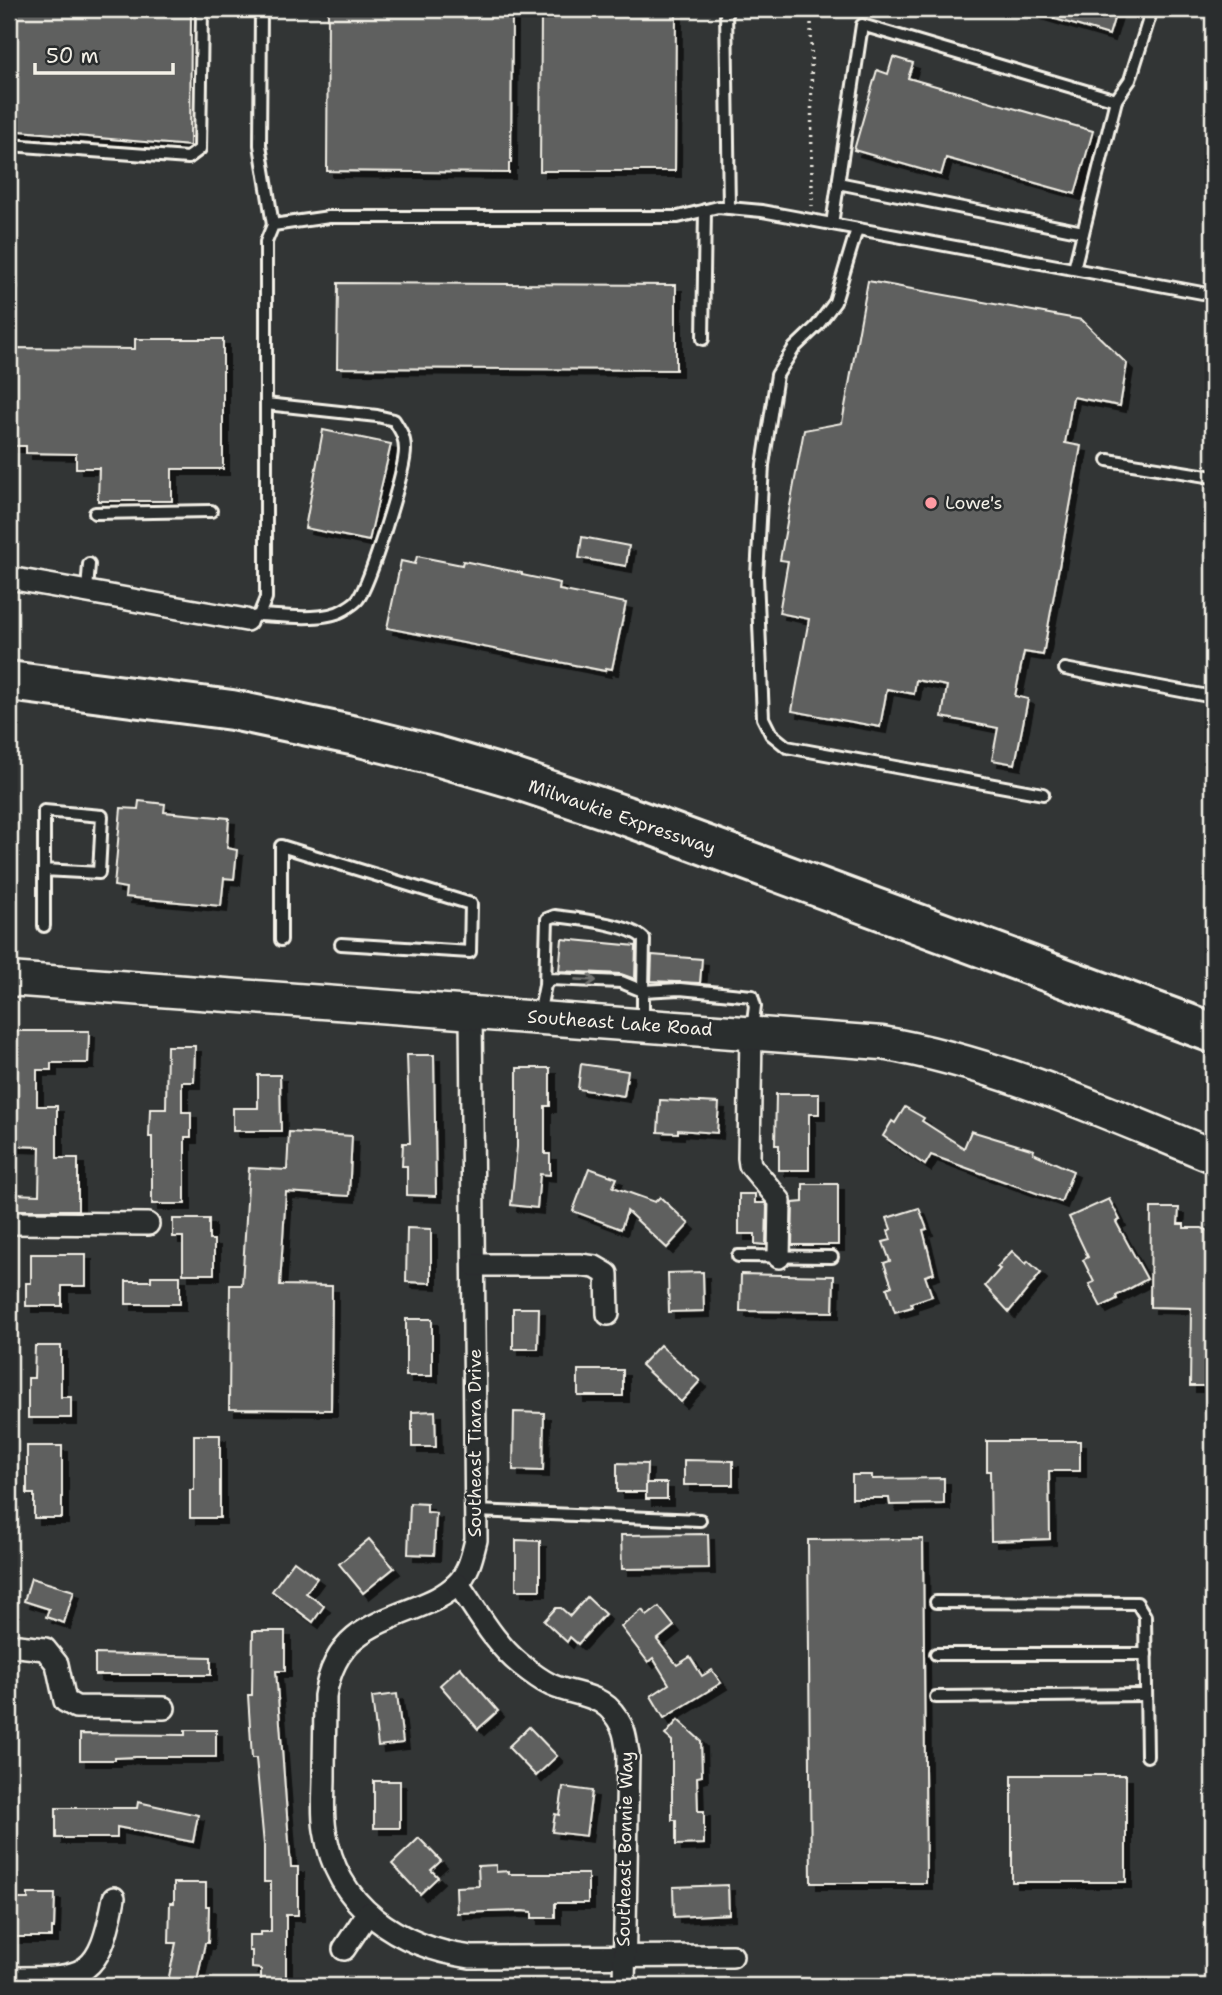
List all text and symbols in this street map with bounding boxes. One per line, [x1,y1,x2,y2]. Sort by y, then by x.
scale bar [35,32,173,76]
text: 50 m [46,42,99,70]
place label: Lowe's [945,491,1002,515]
marker: Lowe's [923,495,939,511]
street label: Milwaukie Expressway [525,774,719,860]
one-way arrow [574,974,597,987]
street label: Southeast Lake Road [527,1005,713,1041]
street label: Southeast Tiara Drive [463,1349,487,1537]
street label: Southeast Bonnie Way [611,1751,639,1947]

